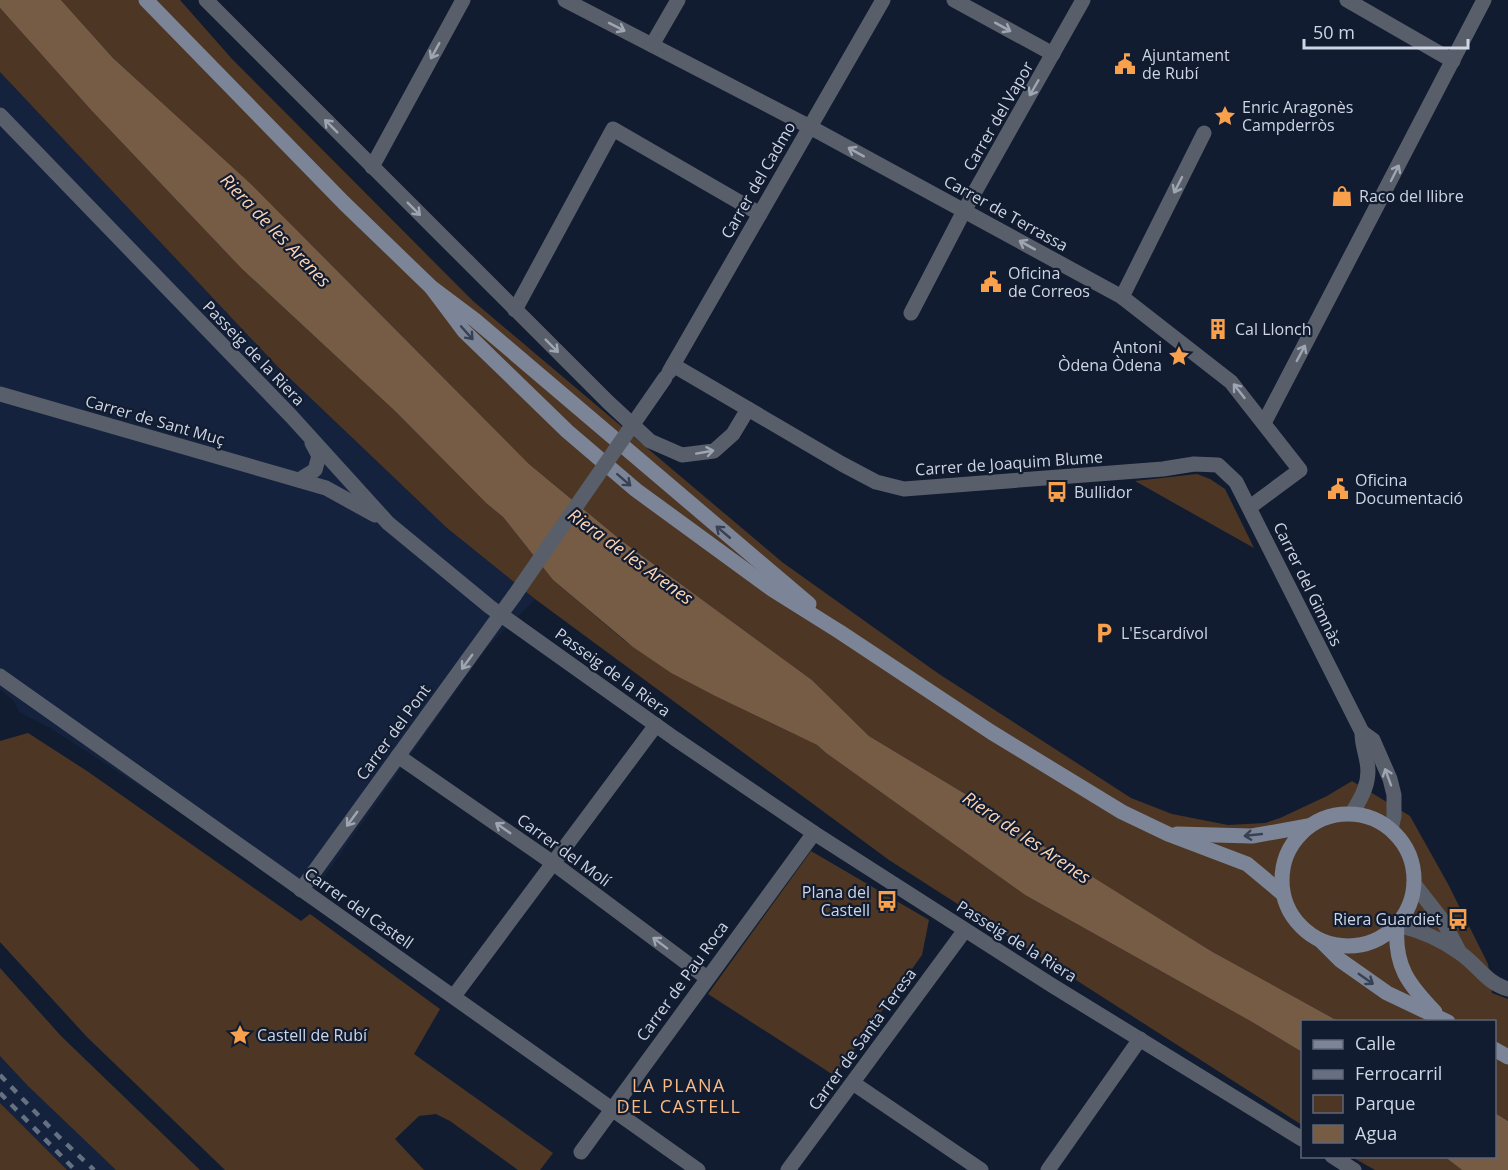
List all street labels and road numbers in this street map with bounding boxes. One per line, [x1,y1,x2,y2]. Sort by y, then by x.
street label: Carrer del Vapor [958,57,1039,175]
street label: Carrer del Cadmo [716,117,800,243]
street label: Carrer de Terrassa [940,170,1072,256]
street label: Passeig de la Riera [198,296,310,410]
street label: Carrer de Sant Muç [83,390,227,450]
street label: Carrer de Joaquim Blume [914,445,1104,481]
street label: Carrer del Gimnàs [1268,518,1348,650]
street label: Passeig de la Riera [551,623,675,721]
street label: Carrer del Pont [351,679,435,784]
street label: Carrer del Molí [513,809,616,892]
street label: Carrer del Castell [300,862,418,954]
street label: Passeig de la Riera [953,895,1081,987]
street label: Carrer de Pau Roca [631,917,733,1045]
street label: Carrer de Santa Teresa [803,963,921,1115]

